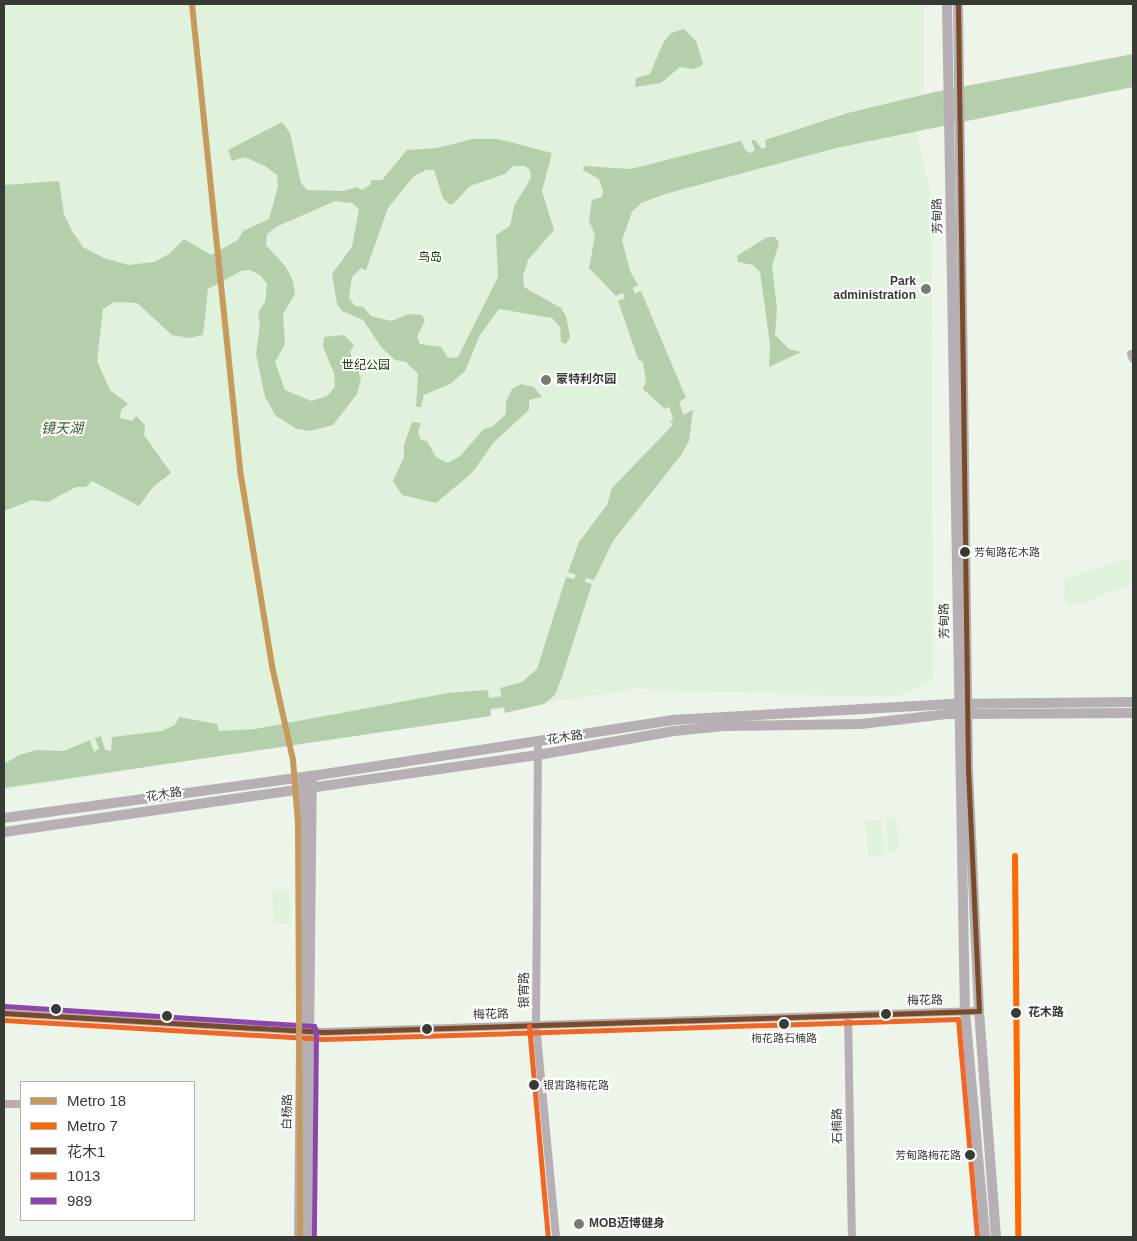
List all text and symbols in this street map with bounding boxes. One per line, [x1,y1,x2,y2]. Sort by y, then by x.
street label: 芳甸路 [930,198,946,234]
park label: 鸟岛 [418,251,442,265]
place label: Park administration [833,275,916,303]
marker: Park administration [920,283,932,295]
park label: 世纪公园 [342,359,390,373]
place label: 蒙特利尔园 [556,373,616,387]
marker: 蒙特利尔园 [540,374,552,386]
water label: 镜天湖 [41,420,83,436]
place label: 芳甸路花木路 [974,545,1040,559]
marker: 芳甸路花木路 [960,547,970,557]
street label: 芳甸路 [937,603,953,639]
street label: 花木路 [546,728,584,748]
street label: 花木路 [145,785,183,805]
street label: 银宵路 [518,972,532,1008]
street label: 梅花路 [907,993,943,1009]
unlabelled marker [51,1004,61,1014]
marker: 花木路 [1008,1005,1024,1021]
place label: 花木路 [1028,1006,1064,1020]
street label: 梅花路 [473,1007,509,1023]
unlabelled marker [881,1009,891,1019]
unlabelled marker [162,1011,172,1021]
marker: 梅花路石楠路 [779,1019,789,1029]
unlabelled marker [422,1024,432,1034]
place label: 梅花路石楠路 [751,1031,817,1045]
place label: 银霄路梅花路 [543,1078,609,1092]
marker: 银霄路梅花路 [529,1080,539,1090]
legend [20,1081,195,1221]
text: Metro 18 [67,1092,126,1109]
street label: 白杨路 [280,1094,296,1130]
street label: 石楠路 [830,1108,846,1144]
text: Metro 7 [67,1117,118,1134]
text: 花木1 [67,1143,105,1160]
place label: 芳甸路梅花路 [895,1148,961,1162]
marker: 芳甸路梅花路 [965,1150,975,1160]
text: 1013 [67,1167,100,1184]
text: 989 [67,1192,92,1209]
place label: MOB迈博健身 [589,1217,665,1231]
marker: MOB迈博健身 [573,1218,585,1230]

